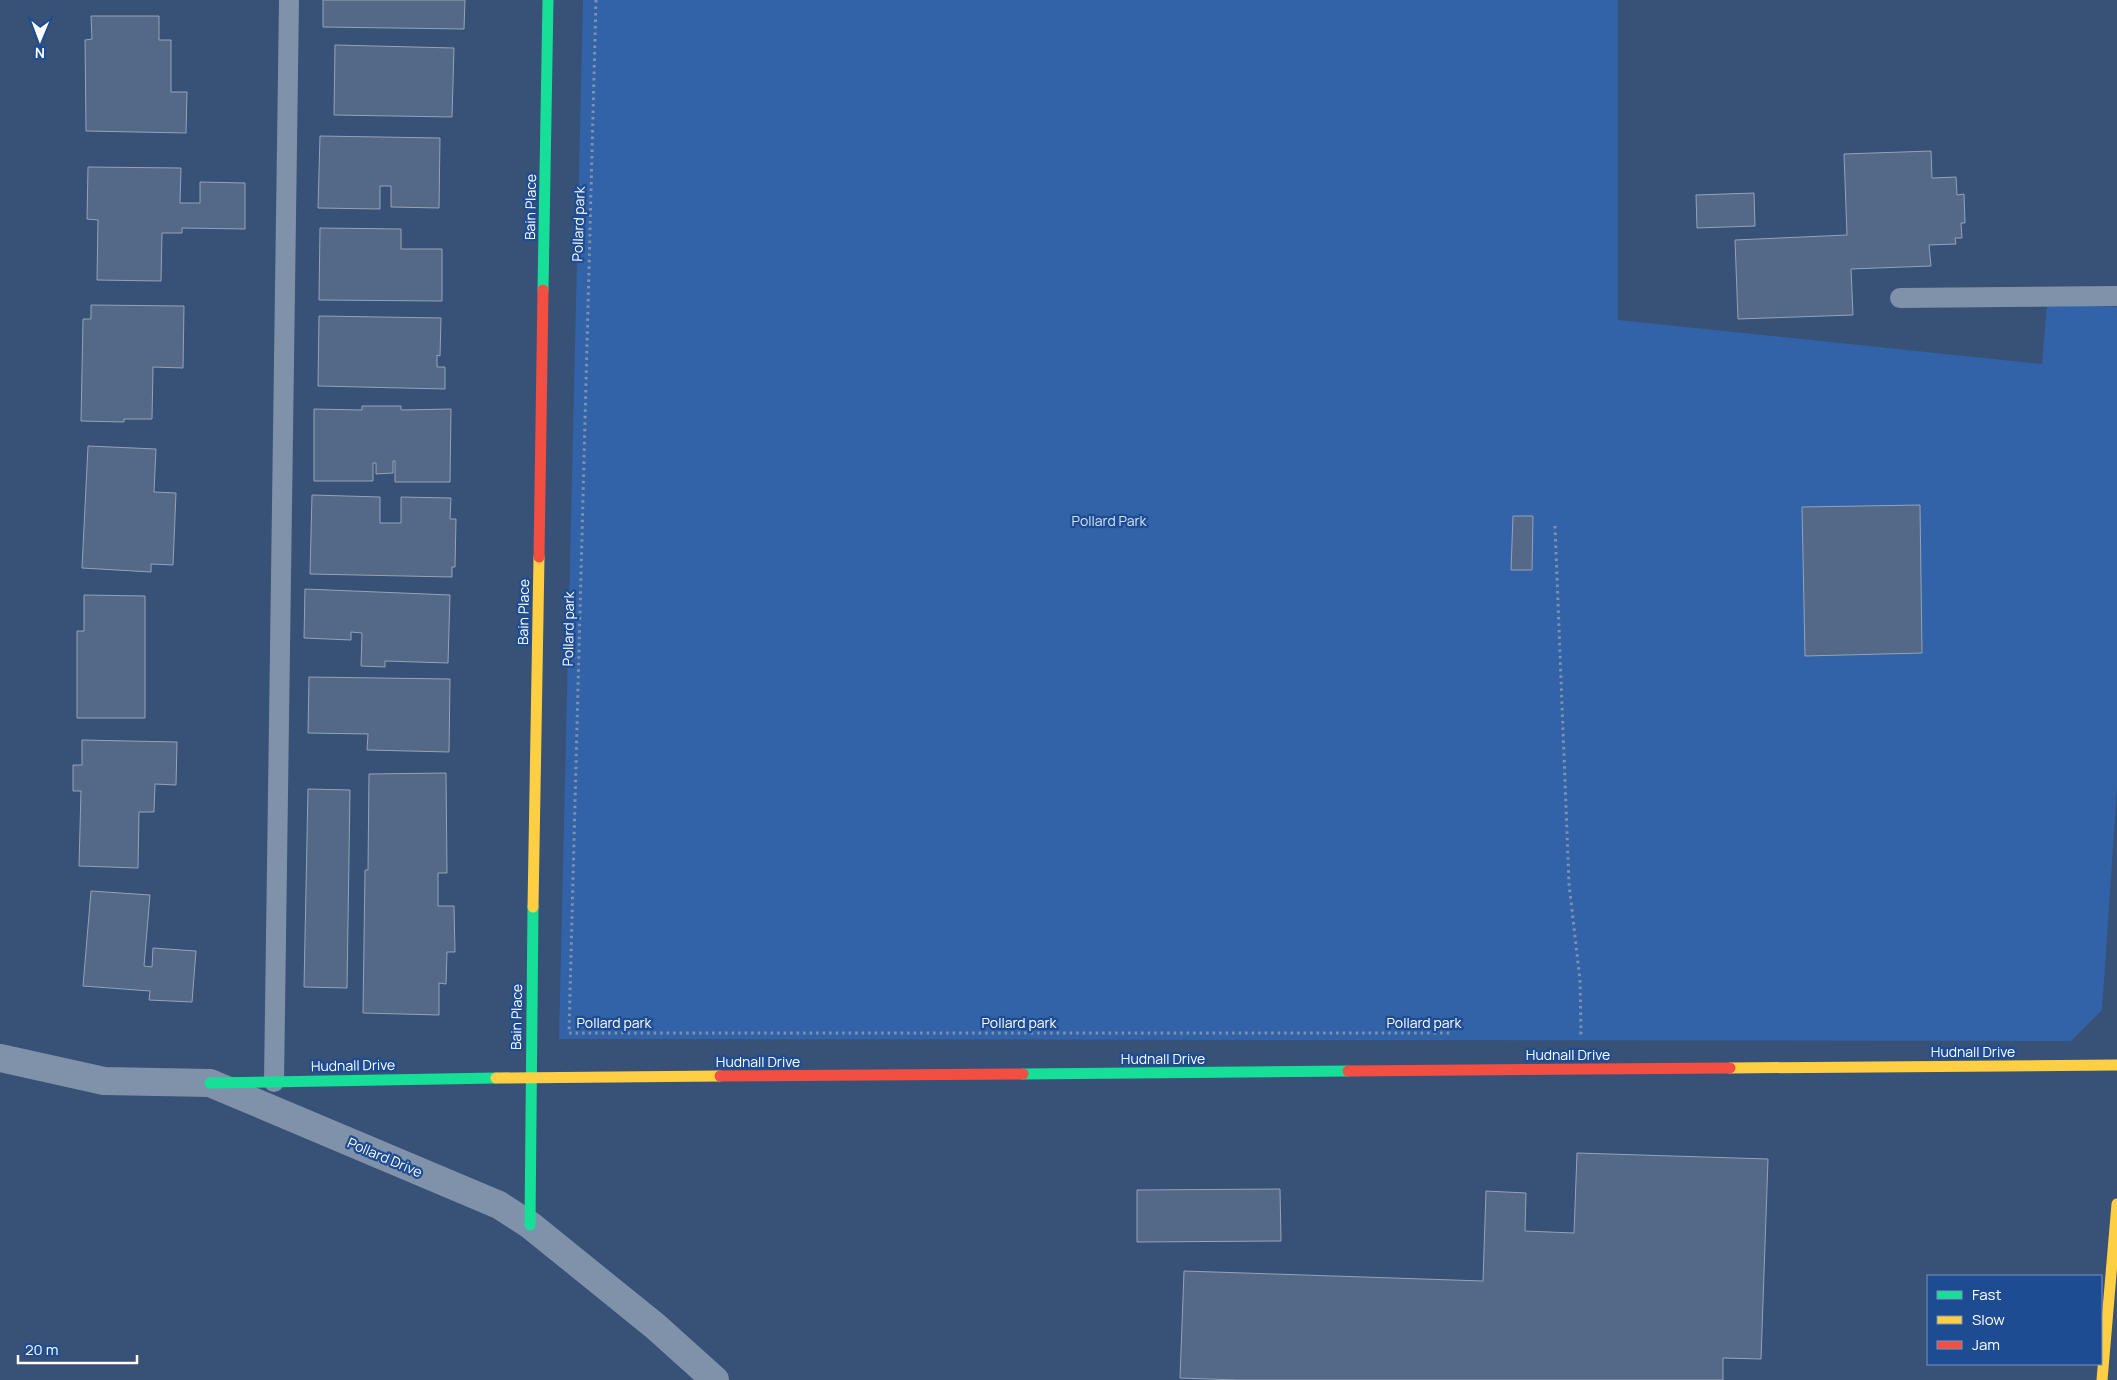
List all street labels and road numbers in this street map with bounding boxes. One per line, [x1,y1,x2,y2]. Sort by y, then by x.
street label: Bain Place [520,174,540,240]
street label: Pollard park [567,185,589,262]
street label: Bain Place [513,579,533,645]
street label: Pollard park [558,590,578,667]
street label: Bain Place [506,984,526,1050]
street label: Pollard park [576,1013,653,1032]
street label: Pollard park [981,1013,1058,1032]
street label: Pollard park [1386,1013,1463,1032]
street label: Hudnall Drive [1931,1042,2015,1061]
street label: Hudnall Drive [1526,1045,1610,1064]
street label: Hudnall Drive [1121,1049,1205,1068]
street label: Hudnall Drive [716,1052,800,1071]
street label: Hudnall Drive [311,1055,395,1075]
street label: Pollard Drive [345,1133,425,1181]

